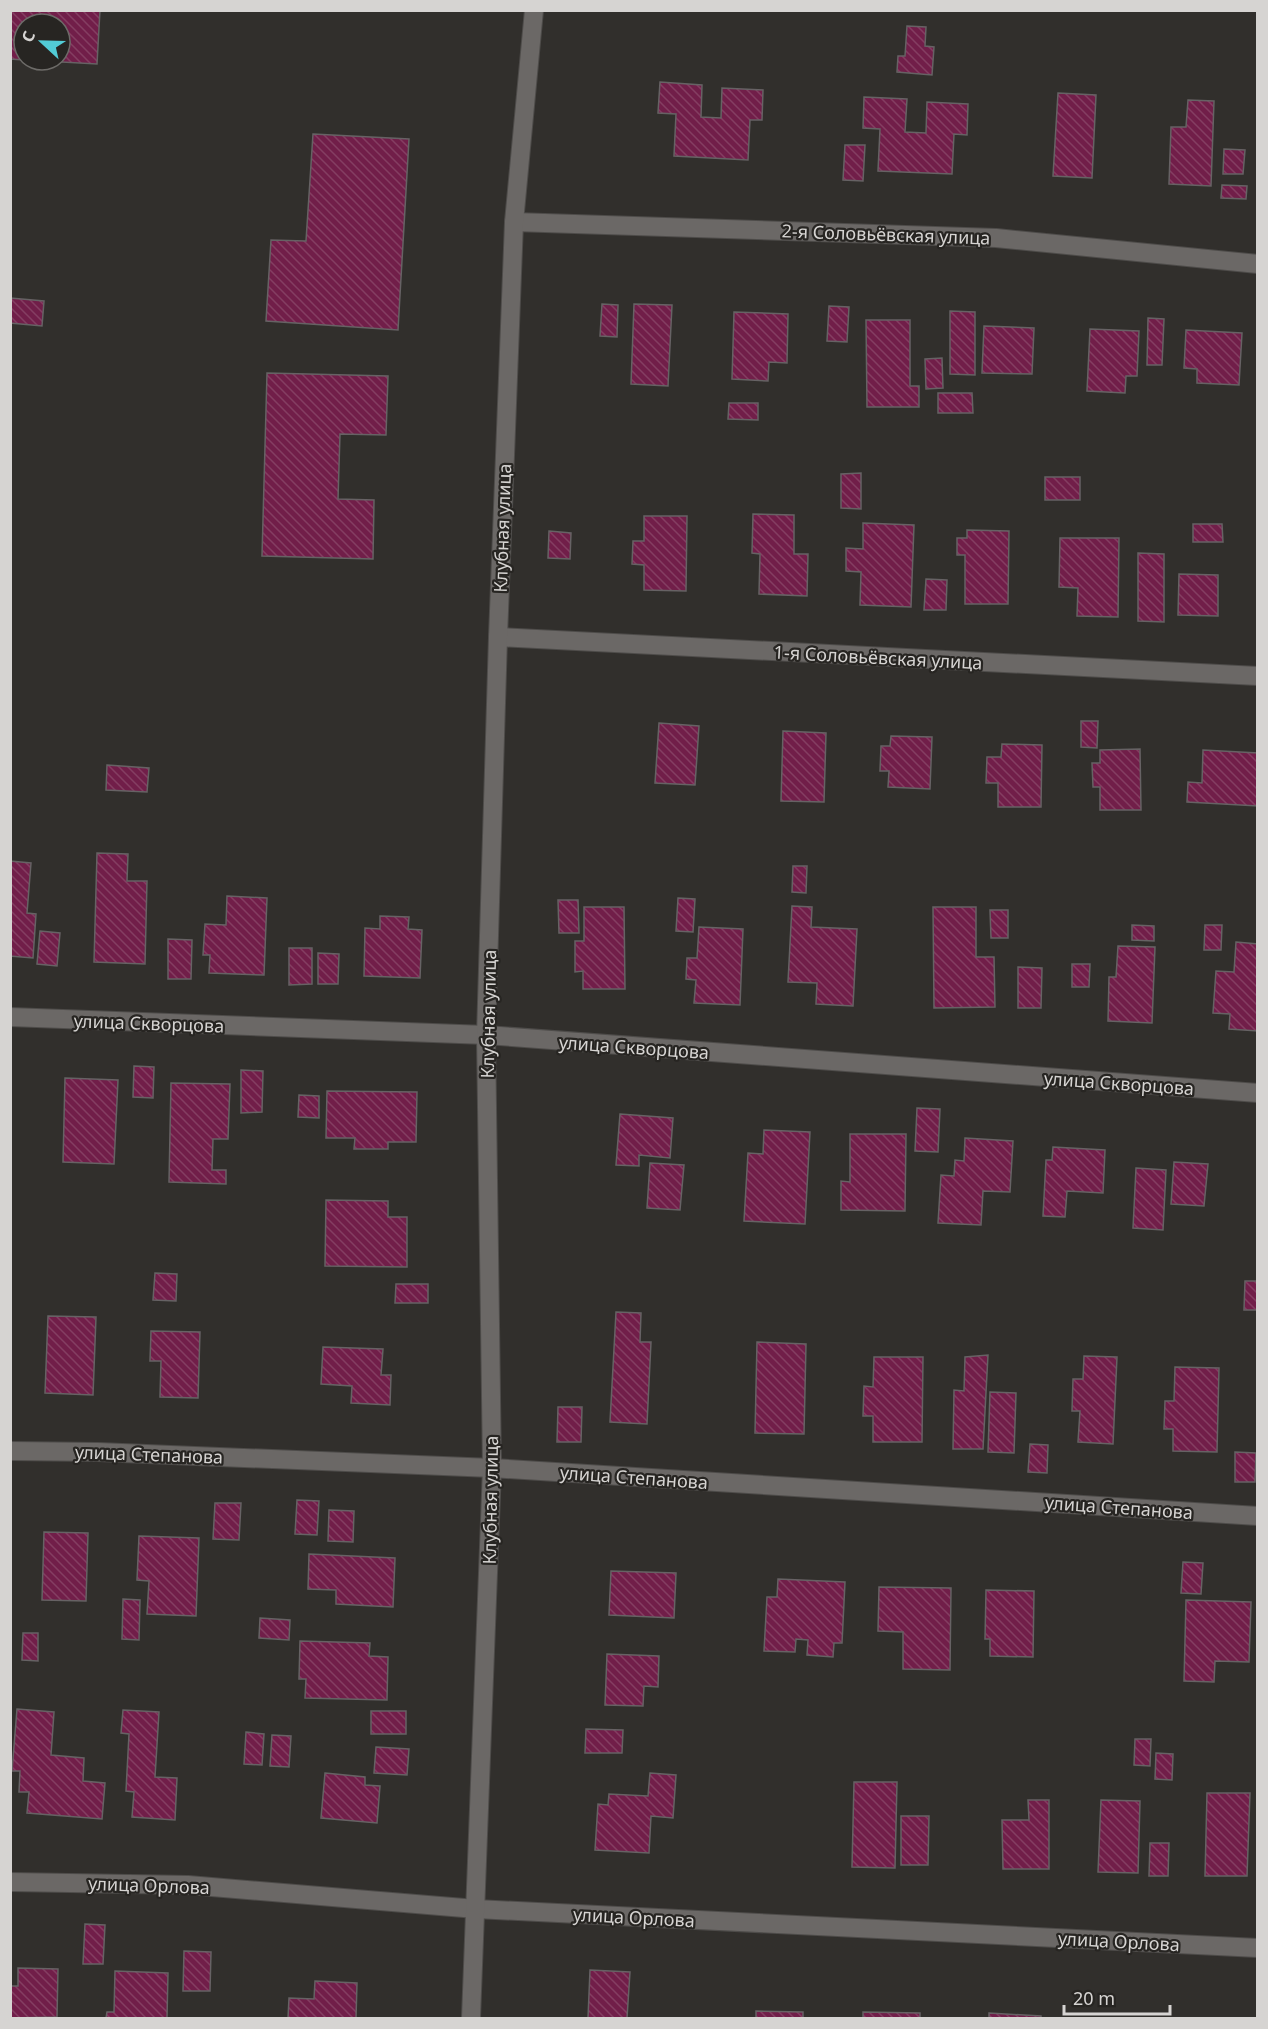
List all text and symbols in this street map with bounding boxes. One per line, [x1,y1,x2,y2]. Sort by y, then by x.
north arrow [12,12,72,72]
text: С [16,27,40,45]
street label: 2-я Соловьёвская улица [781,218,991,250]
street label: Клубная улица [488,463,516,593]
street label: 1-я Соловьёвская улица [773,640,983,674]
street label: Клубная улица [475,949,501,1079]
street label: улица Скворцова [73,1008,225,1038]
street label: улица Скворцова [558,1030,710,1064]
street label: улица Скворцова [1043,1066,1195,1100]
street label: Клубная улица [477,1435,503,1565]
street label: улица Степанова [75,1439,223,1469]
street label: улица Степанова [559,1460,709,1494]
street label: улица Степанова [1044,1490,1194,1524]
street label: улица Орлова [88,1871,210,1899]
street label: улица Орлова [573,1902,695,1932]
street label: улица Орлова [1058,1926,1180,1956]
scale bar [1064,1978,1170,2016]
text: 20 m [1073,1986,1115,2010]

